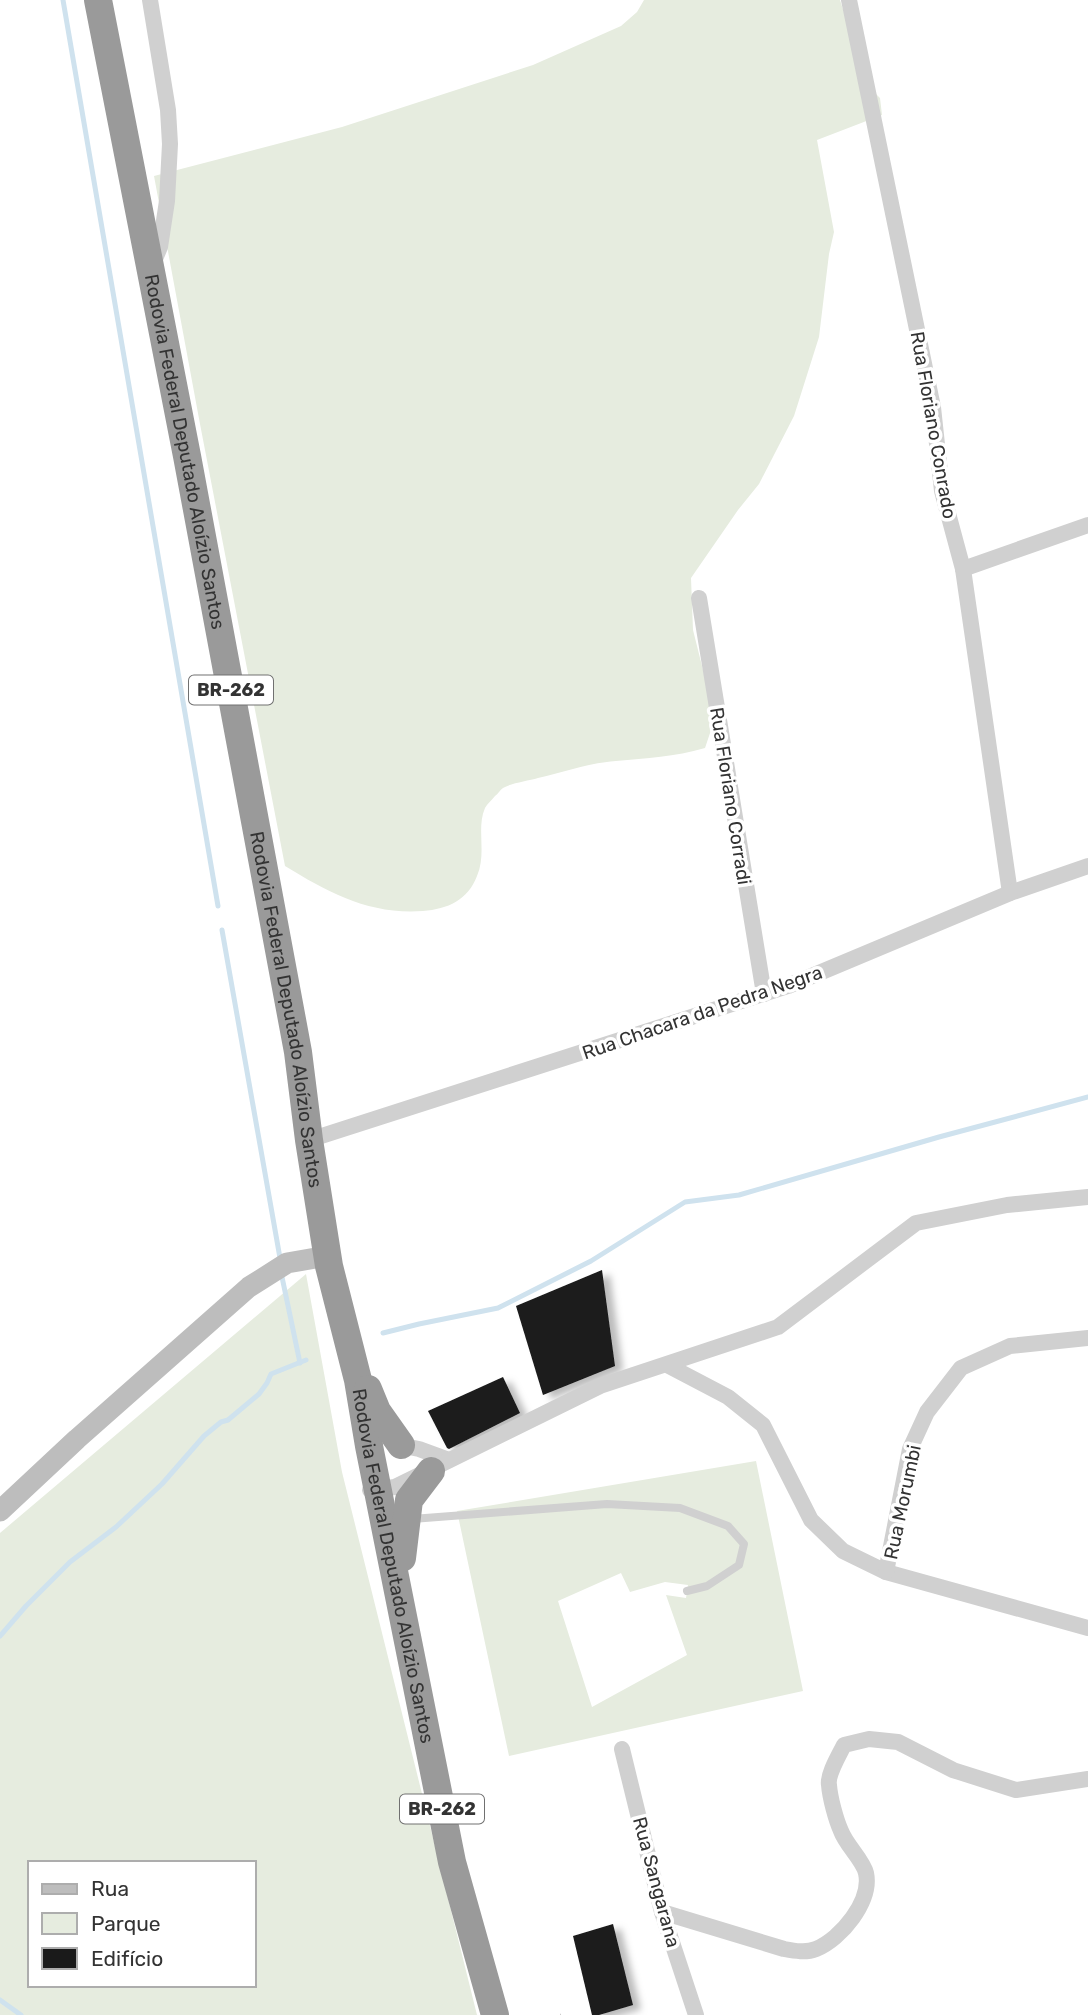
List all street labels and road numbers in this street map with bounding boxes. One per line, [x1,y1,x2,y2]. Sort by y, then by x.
street label: Rodovia Federal Deputado Aloízio Santos [140,272,230,631]
street label: Rua Floriano Conrado [906,330,961,521]
road number: BR-262 [189,676,273,704]
street label: Rua Floriano Corradi [705,706,756,886]
street label: Rodovia Federal Deputado Aloízio Santos [245,829,327,1189]
street label: Rua Chacara da Pedra Negra [579,961,825,1064]
street label: Rodovia Federal Deputado Aloízio Santos [348,1387,439,1745]
street label: Rua Morumbi [879,1443,926,1561]
road number: BR-262 [400,1795,484,1824]
street label: Rua Sangarana [628,1814,685,1950]

